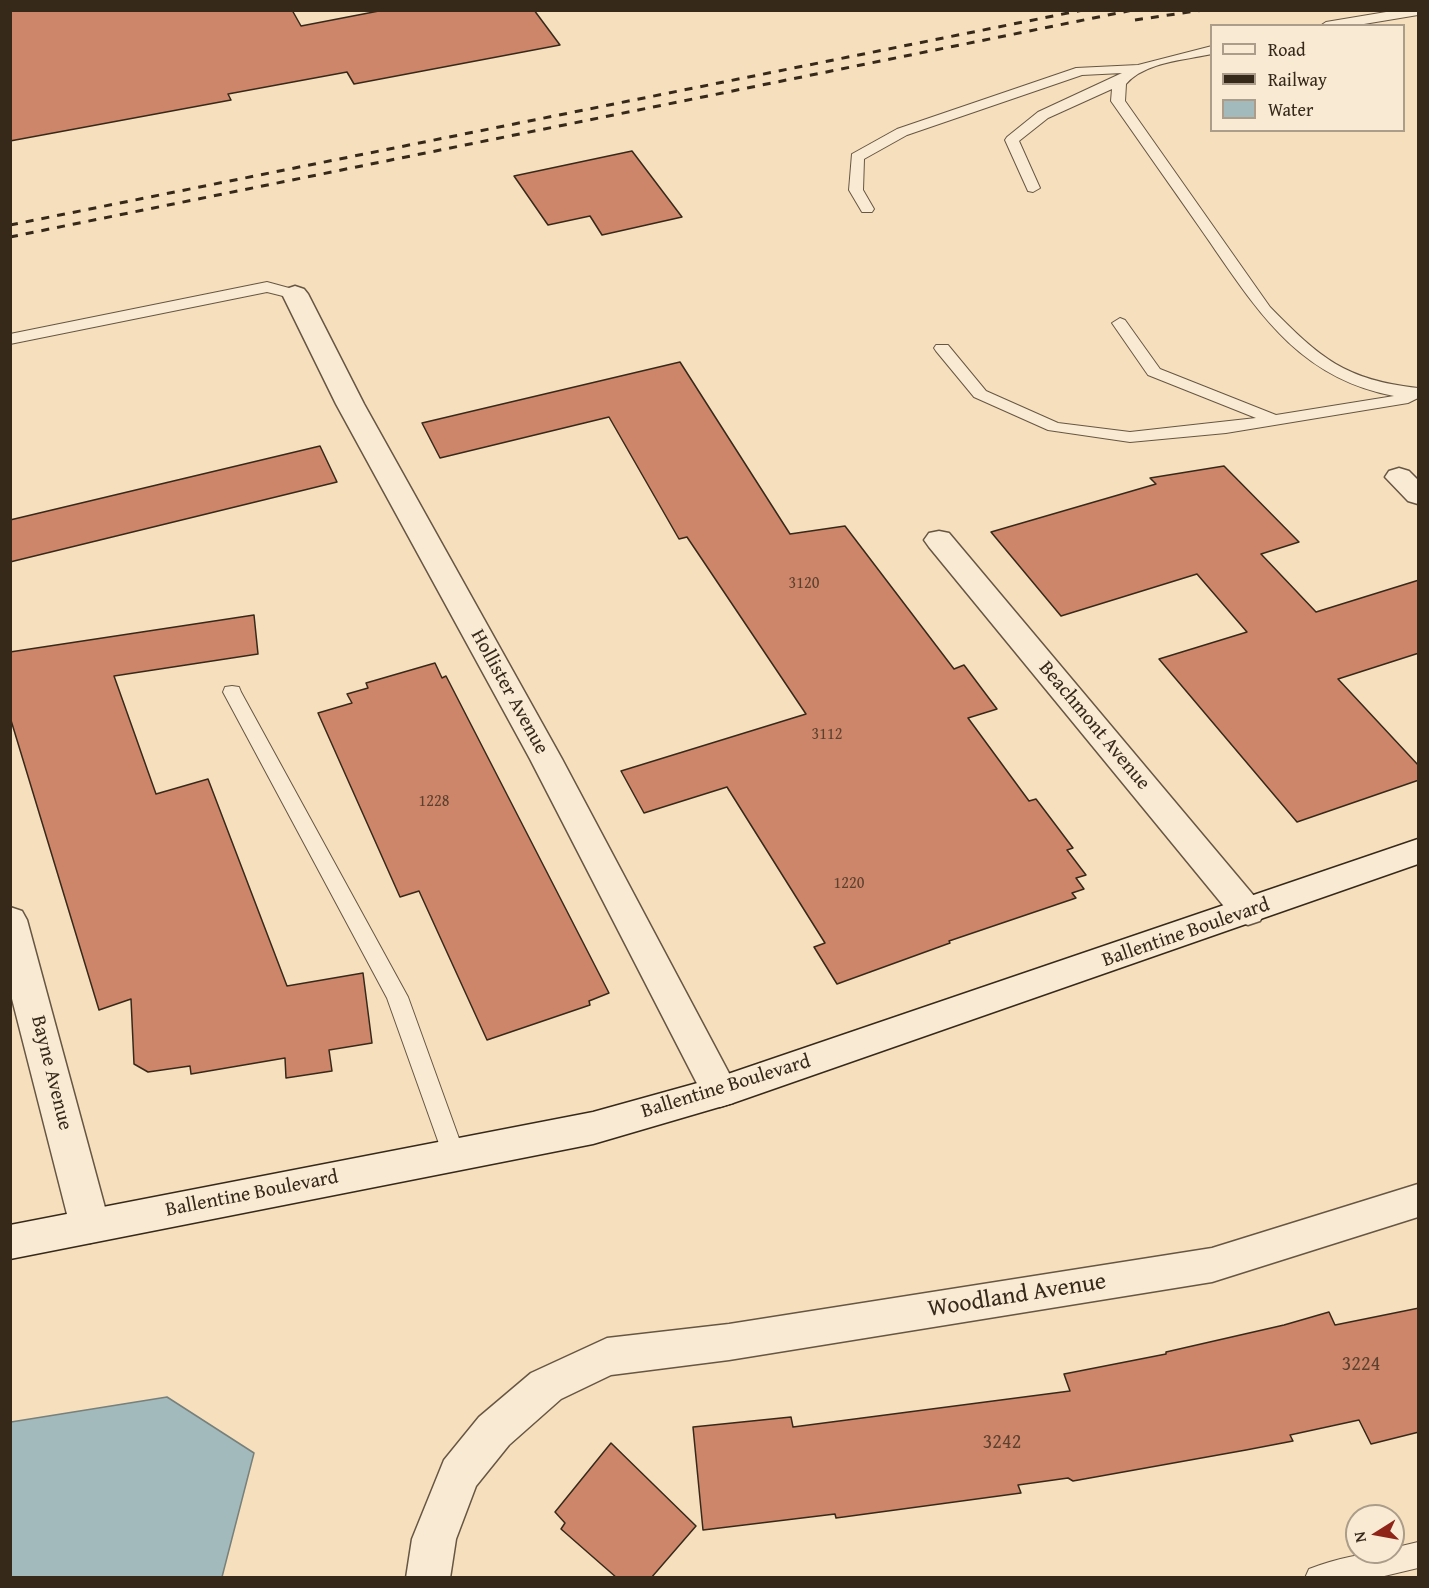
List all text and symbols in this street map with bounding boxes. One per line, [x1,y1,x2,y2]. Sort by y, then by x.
legend [1210,24,1405,132]
text: Road [1268,36,1306,63]
text: Railway [1268,66,1327,93]
text: Water [1268,96,1313,123]
house number: 3120 [789,574,819,594]
street label: Hollister Avenue [465,625,553,759]
street label: Beachmont Avenue [1033,657,1155,795]
house number: 3112 [812,725,842,745]
house number: 1228 [419,792,449,812]
house number: 1220 [834,874,864,894]
street label: Ballentine Boulevard [1099,893,1273,973]
street label: Bayne Avenue [25,1013,77,1133]
street label: Ballentine Boulevard [639,1050,813,1124]
street label: Ballentine Boulevard [164,1165,340,1223]
street label: Woodland Avenue [926,1268,1108,1324]
house number: 3224 [1342,1353,1380,1377]
house number: 3242 [983,1431,1021,1455]
north arrow [1345,1504,1405,1564]
text: N [1346,1530,1372,1545]

